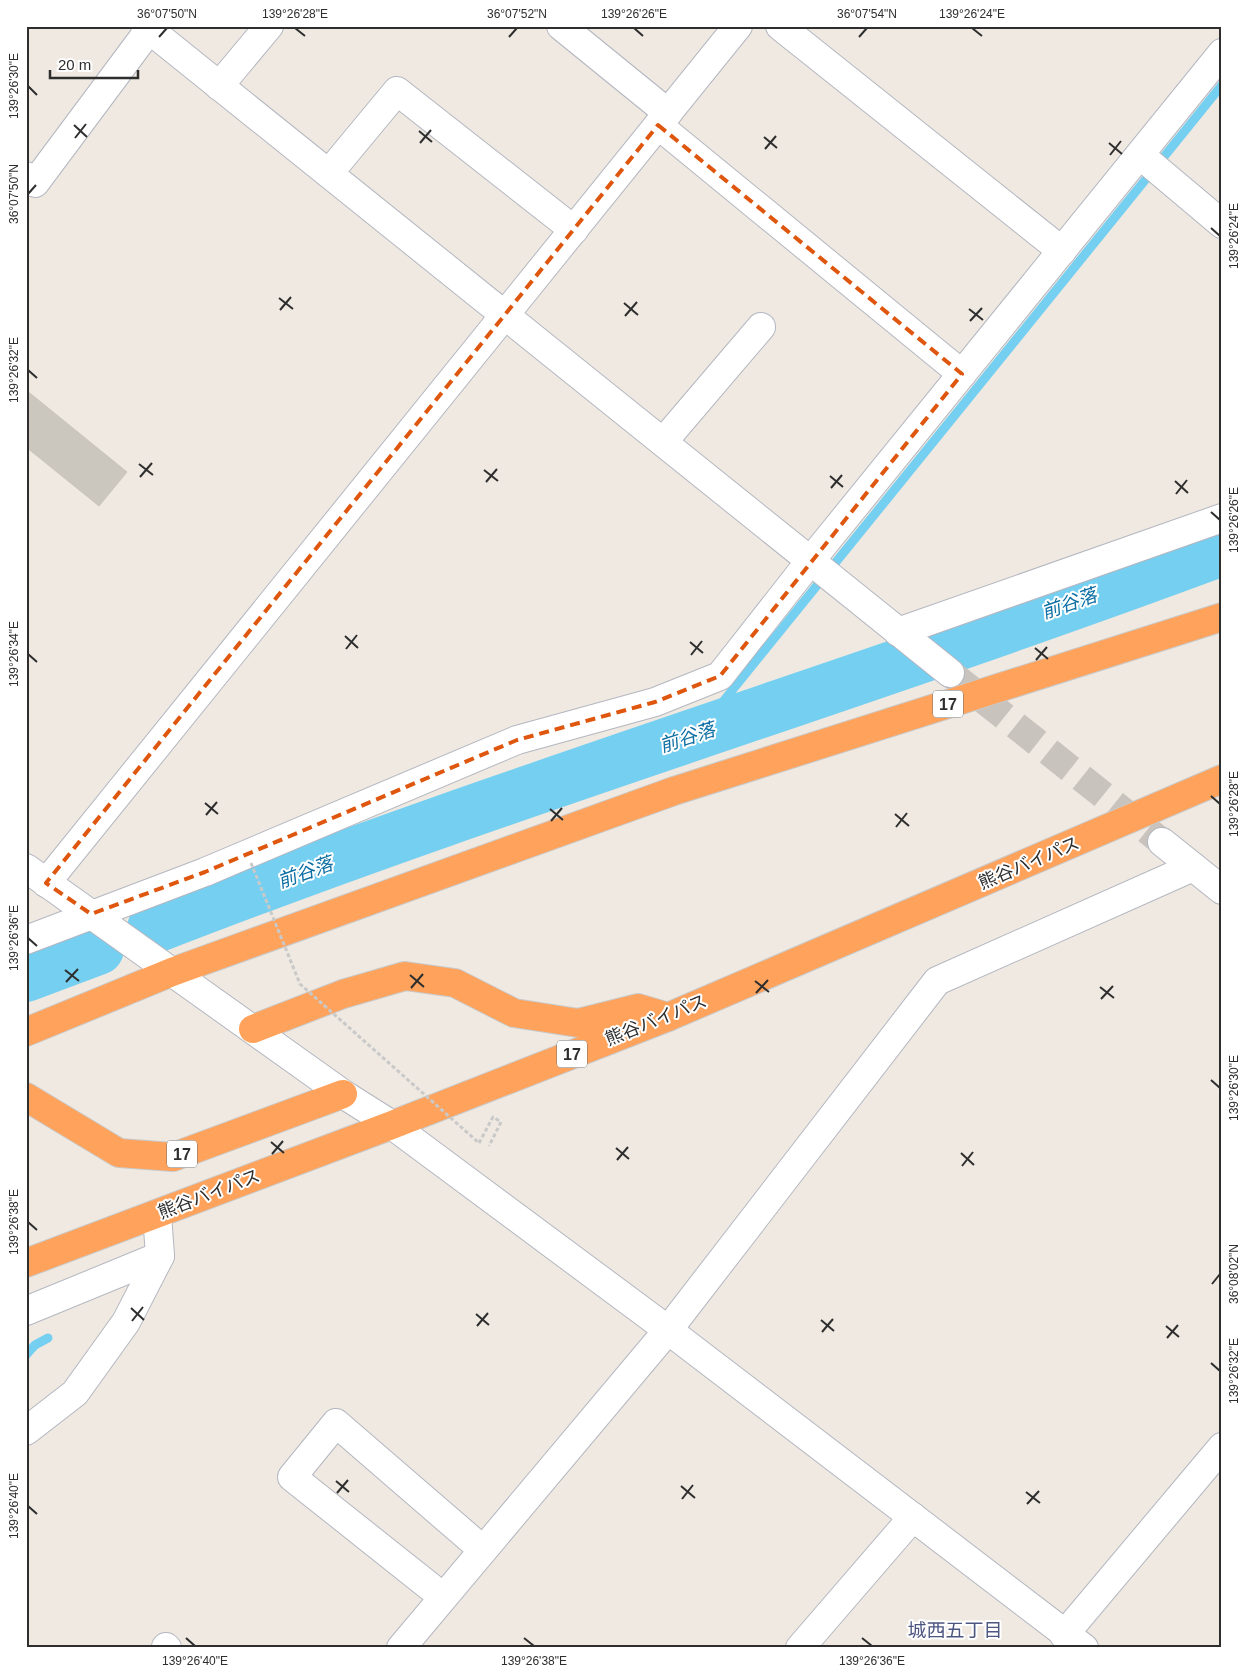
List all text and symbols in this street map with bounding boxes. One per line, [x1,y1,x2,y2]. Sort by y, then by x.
text: 36°07'50"N [137,7,197,21]
text: 139°26'28"E [262,7,328,21]
text: 36°07'52"N [487,7,547,21]
text: 139°26'26"E [601,7,667,21]
text: 36°07'54"N [837,7,897,21]
text: 139°26'24"E [939,7,1005,21]
scale bar [50,48,138,80]
text: 139°26'30"E [7,53,21,119]
text: 20 m [58,56,91,73]
text: 36°07'50"N [7,164,21,224]
text: 139°26'24"E [1227,203,1241,269]
text: 139°26'32"E [7,337,21,403]
text: 139°26'26"E [1227,487,1241,553]
water label: 前谷落 [1039,583,1102,623]
text: 139°26'34"E [7,621,21,687]
road number: 17 [933,691,963,718]
water label: 前谷落 [657,718,720,756]
text: 139°26'28"E [1227,771,1241,837]
street label: 熊谷バイパス [976,833,1082,893]
water label: 前谷落 [275,852,338,892]
text: 139°26'36"E [7,905,21,971]
street label: 熊谷バイパス [602,991,710,1049]
road number: 17 [557,1040,587,1068]
text: 139°26'30"E [1227,1055,1241,1121]
road number: 17 [167,1140,197,1168]
street label: 熊谷バイパス [155,1165,263,1223]
text: 139°26'38"E [7,1189,21,1255]
text: 36°08'02"N [1227,1244,1241,1304]
text: 139°26'32"E [1227,1338,1241,1404]
text: 139°26'40"E [7,1473,21,1539]
district label: 城西五丁目 [907,1620,1003,1641]
text: 139°26'40"E [162,1654,228,1668]
text: 139°26'38"E [501,1654,567,1668]
text: 139°26'36"E [839,1654,905,1668]

